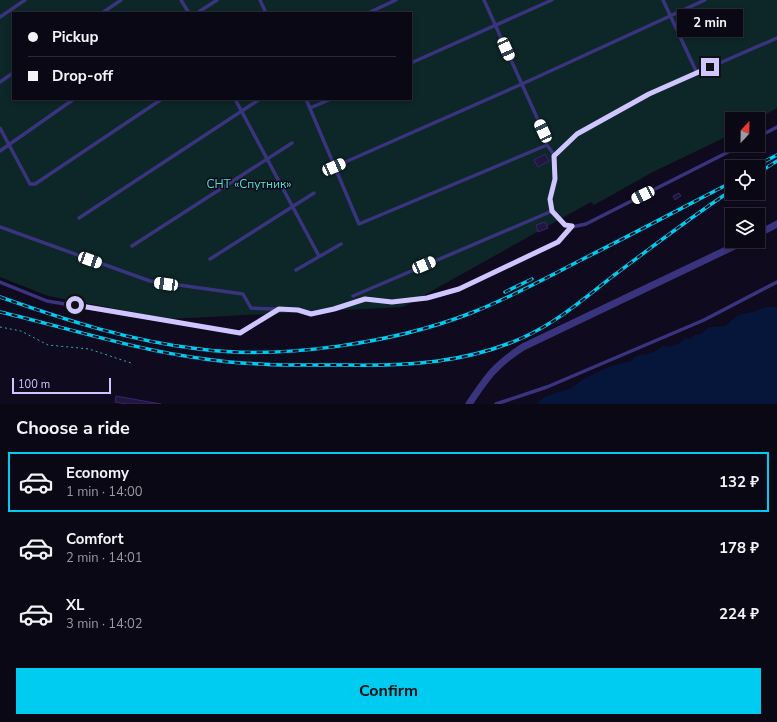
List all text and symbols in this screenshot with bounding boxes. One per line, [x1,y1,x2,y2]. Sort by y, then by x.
callout: 2 min [677,9,743,37]
text: 2 min [693,14,727,32]
text: Pickup [52,27,98,47]
car [496,36,516,62]
route end [701,58,719,76]
text: Drop-off [52,66,113,86]
north arrow [725,112,765,152]
map controls [725,112,765,248]
car [532,118,554,144]
car [321,157,347,177]
button: locate [725,160,765,200]
park label: СНТ «Спутник» [206,176,292,192]
car [630,184,656,206]
button: layers [725,208,765,248]
car [77,250,103,270]
car [411,255,437,275]
car [153,276,179,292]
route start [66,296,84,314]
scale bar [12,376,111,395]
text: 100 m [18,377,50,392]
text: Choose a ride [16,416,130,440]
text: Economy [66,463,129,483]
icon: car [18,464,54,500]
text: 132 ₽ [719,472,759,492]
text: 1 min · 14:00 [66,483,142,501]
text: Comfort [66,529,123,549]
icon: car [18,530,54,566]
text: 178 ₽ [719,538,759,558]
text: 2 min · 14:01 [66,549,142,567]
text: XL [66,595,85,615]
icon: car [18,596,54,632]
text: 224 ₽ [719,604,759,624]
text: 3 min · 14:02 [66,615,142,633]
button: Confirm [16,668,761,714]

